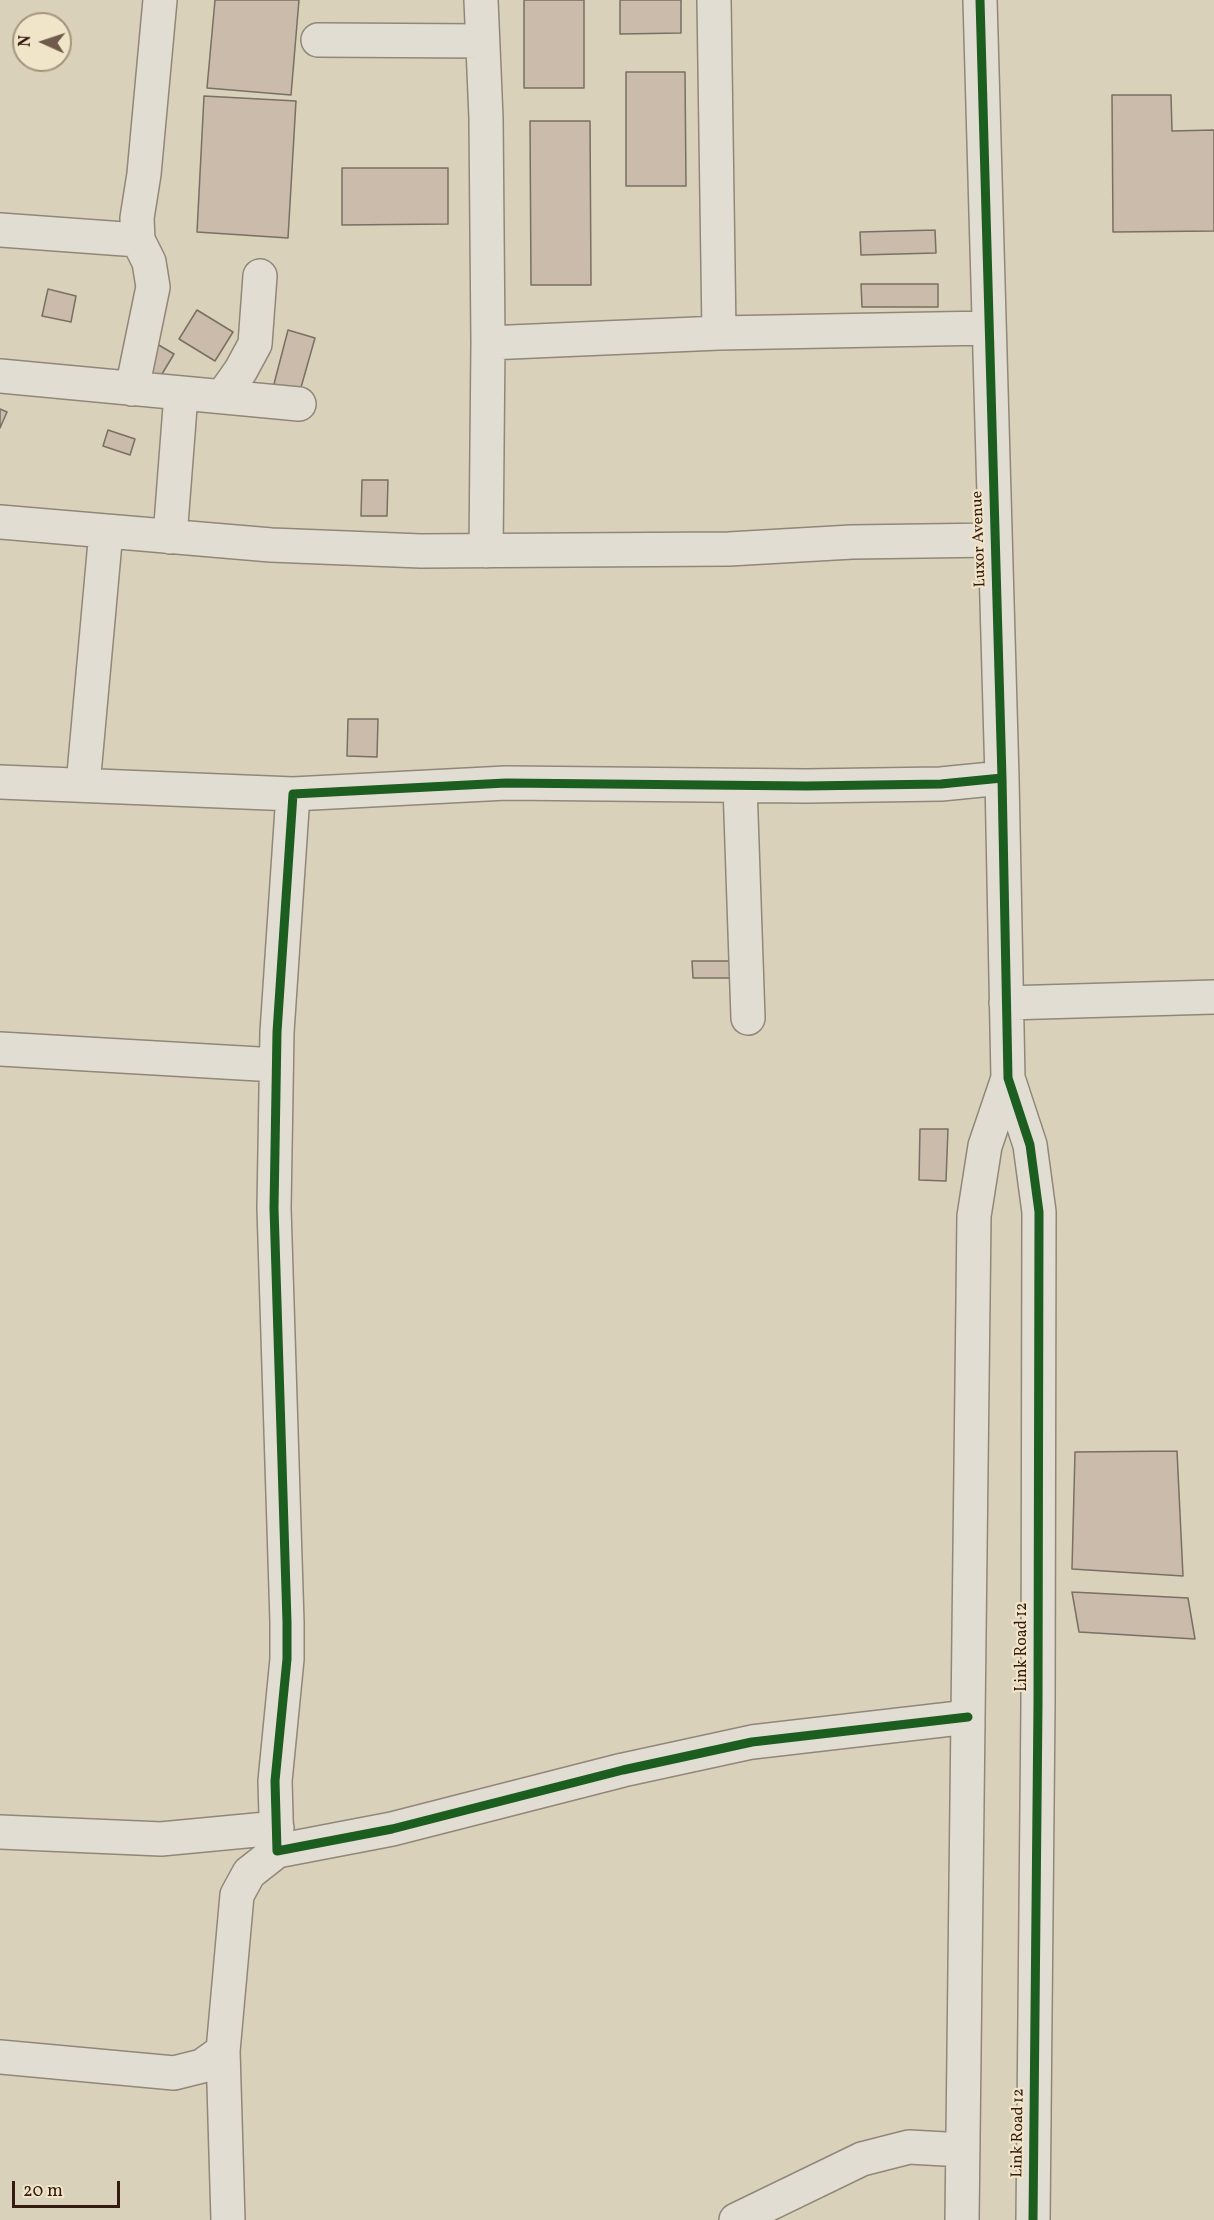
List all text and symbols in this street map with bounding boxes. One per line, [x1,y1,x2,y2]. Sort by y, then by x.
north arrow [12,12,72,72]
text: N [15,35,37,48]
street label: Luxor Avenue [969,490,991,588]
street label: Link Road 12 [1013,1602,1033,1692]
street label: Link Road 12 [1009,2088,1029,2178]
scale bar [15,2169,123,2207]
text: 20 m [23,2179,63,2204]

